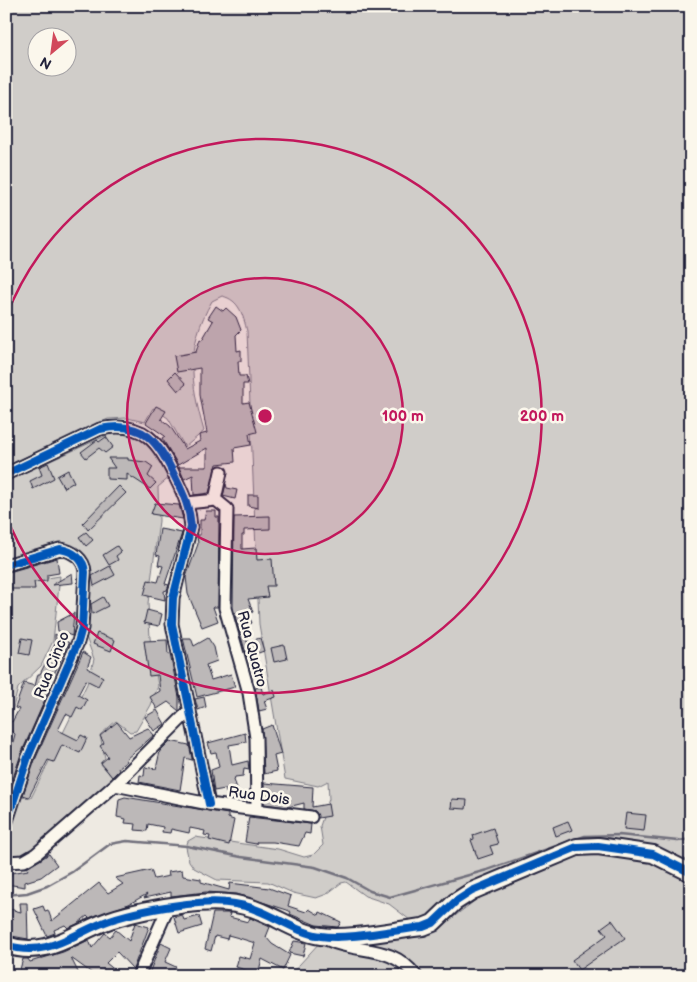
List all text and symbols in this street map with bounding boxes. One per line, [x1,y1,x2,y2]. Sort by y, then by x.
north arrow [28,28,78,78]
text: N [37,53,55,73]
centre of rings [256,407,274,425]
text: 100 m [382,407,424,426]
text: 200 m [520,407,564,426]
street label: Rua Quatro [233,609,271,689]
street label: Rua Cinco [30,629,74,701]
street label: Rua Dois [227,782,291,810]

